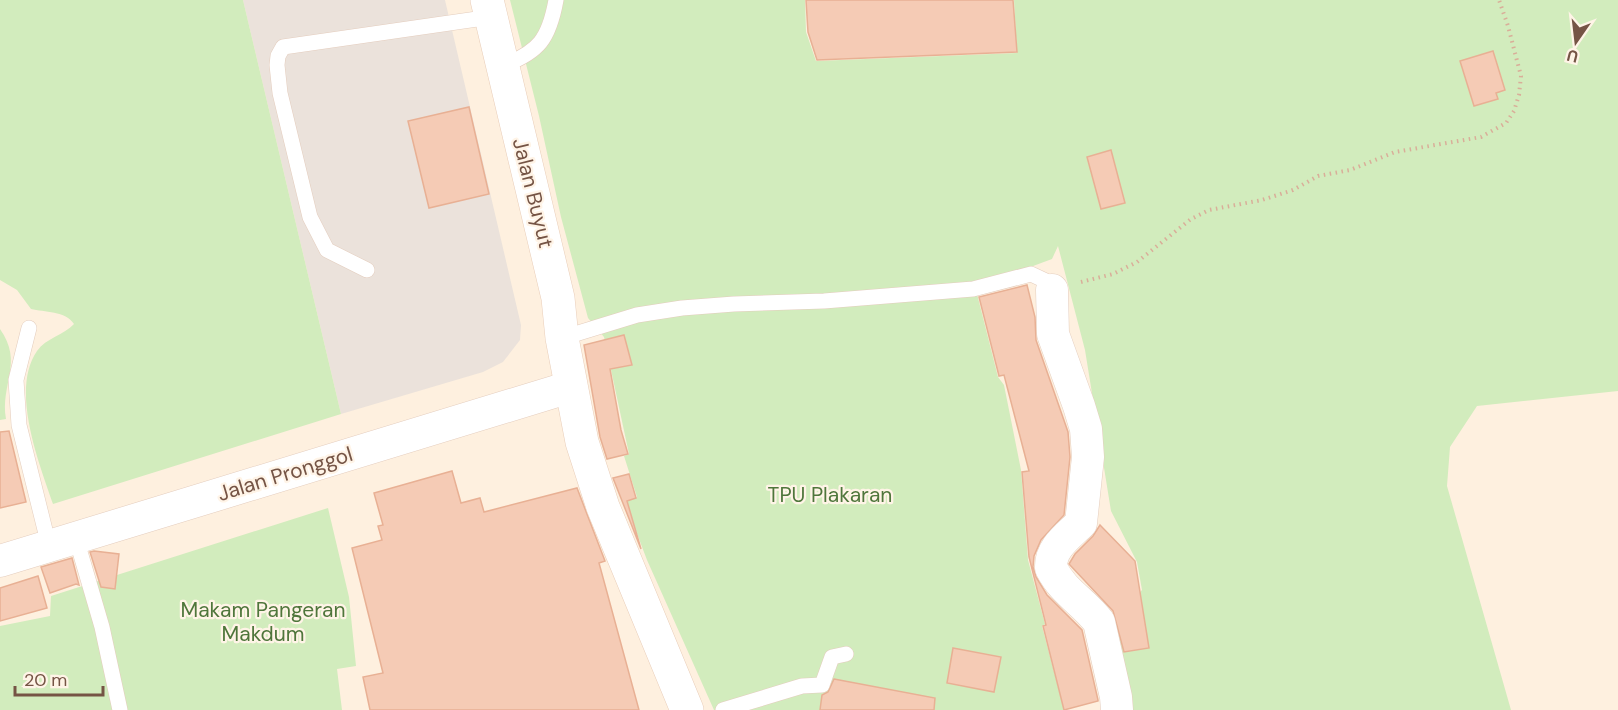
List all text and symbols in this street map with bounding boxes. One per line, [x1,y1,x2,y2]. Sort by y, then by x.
north arrow [1546,12,1606,72]
text: U [1565,45,1580,68]
street label: Jalan Buyut [506,135,560,251]
street label: Jalan Pronggol [214,440,356,508]
park label: TPU Plakaran [768,481,892,509]
park label: Makam Pangeran Makdum [181,596,345,648]
scale bar [15,659,104,697]
text: 20 m [24,668,67,692]

